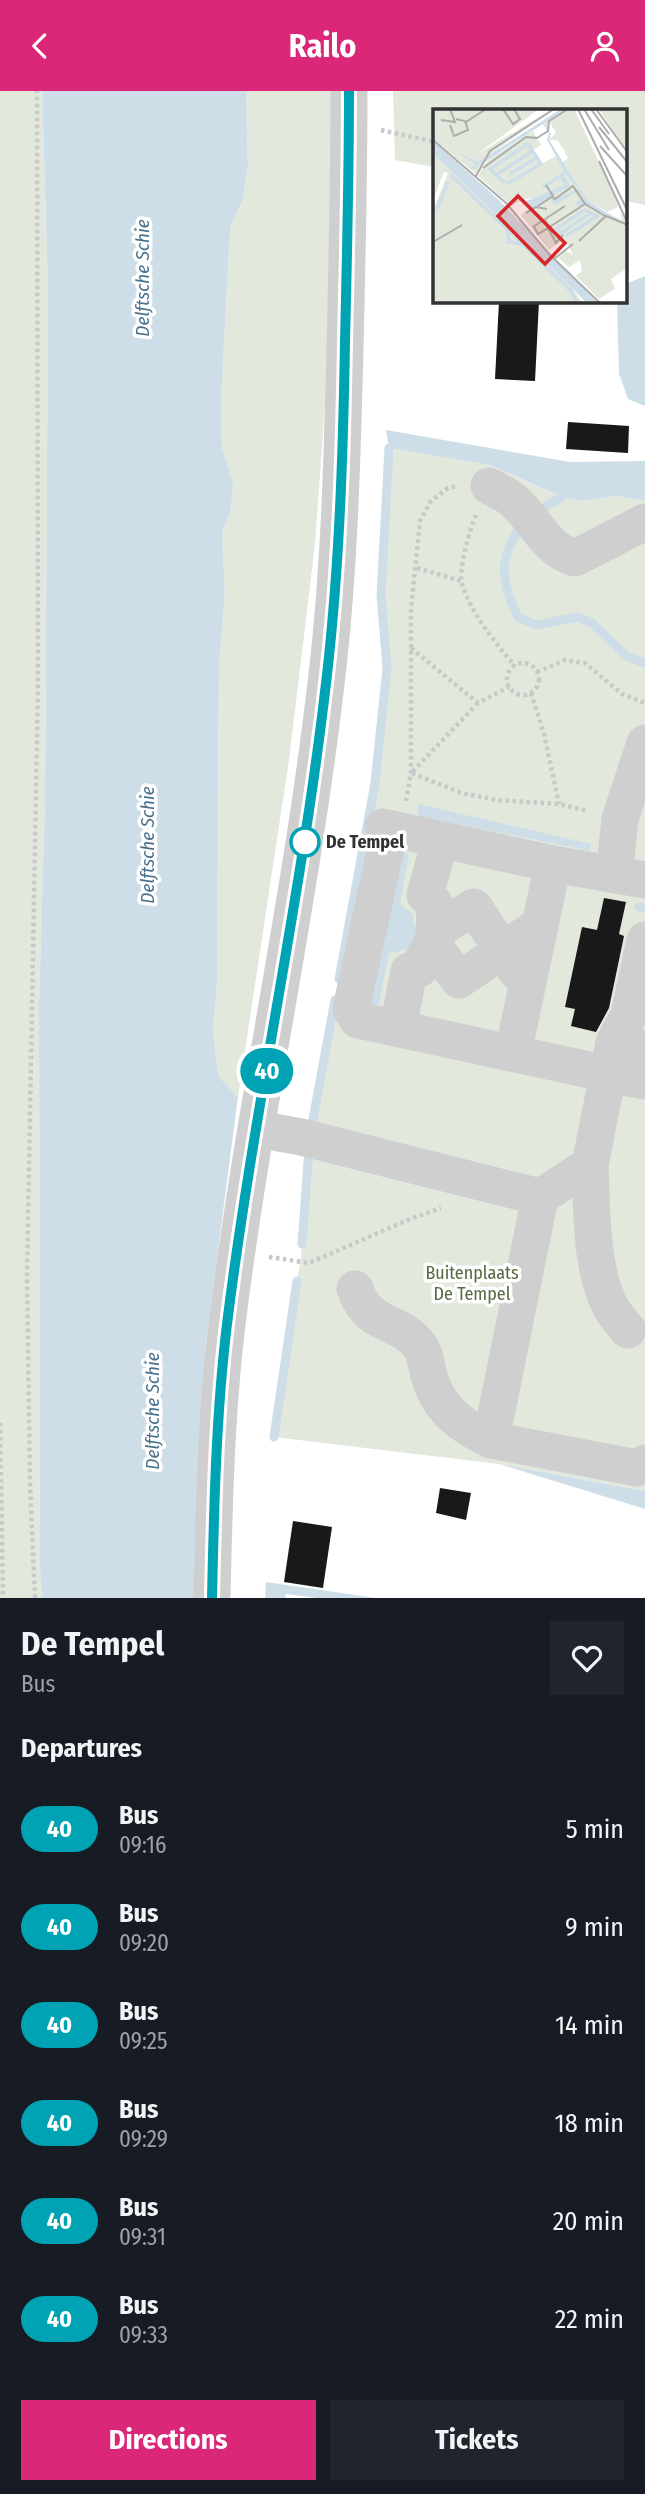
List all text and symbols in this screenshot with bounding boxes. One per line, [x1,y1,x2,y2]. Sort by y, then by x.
icon: back [21,27,59,65]
text: Railo [289,27,356,65]
icon: person [586,27,624,65]
inset map [433,109,628,303]
water label: Delftsche Schie [131,219,154,337]
water label: Delftsche Schie [136,786,159,904]
marker: De Tempel [290,827,320,857]
place label: De Tempel [326,831,404,853]
line badge: 40 [236,1048,298,1094]
text: 40 [254,1057,280,1085]
park label: Buitenplaats De Tempel [425,1262,519,1305]
water label: Delftsche Schie [141,1352,164,1470]
button: heart [550,1621,624,1695]
text: De Tempel [21,1624,164,1664]
text: Bus [21,1670,55,1698]
text: Departures [21,1733,142,1764]
text: Bus [119,1800,158,1831]
text: 5 min [566,1814,624,1845]
text: 40 [47,1815,72,1843]
text: 09:16 [119,1831,166,1859]
text: Bus [119,1898,158,1929]
text: 9 min [565,1912,624,1943]
text: 40 [47,1913,72,1941]
text: 09:20 [119,1929,169,1957]
text: Bus [119,1996,158,2027]
text: 14 min [555,2010,624,2041]
text: 40 [47,2011,72,2039]
text: 09:25 [119,2027,168,2055]
text: Bus [119,2094,158,2125]
text: 18 min [555,2108,624,2139]
text: 40 [47,2109,72,2137]
text: 09:29 [119,2125,168,2153]
text: Bus [119,2192,158,2223]
text: 20 min [553,2206,624,2237]
text: 40 [47,2207,72,2235]
text: 09:31 [119,2223,166,2251]
text: Bus [119,2290,158,2321]
text: 22 min [555,2304,624,2335]
text: 40 [47,2305,72,2333]
text: 09:33 [119,2321,168,2349]
button: Directions [21,2400,316,2480]
button: Tickets [330,2400,624,2480]

